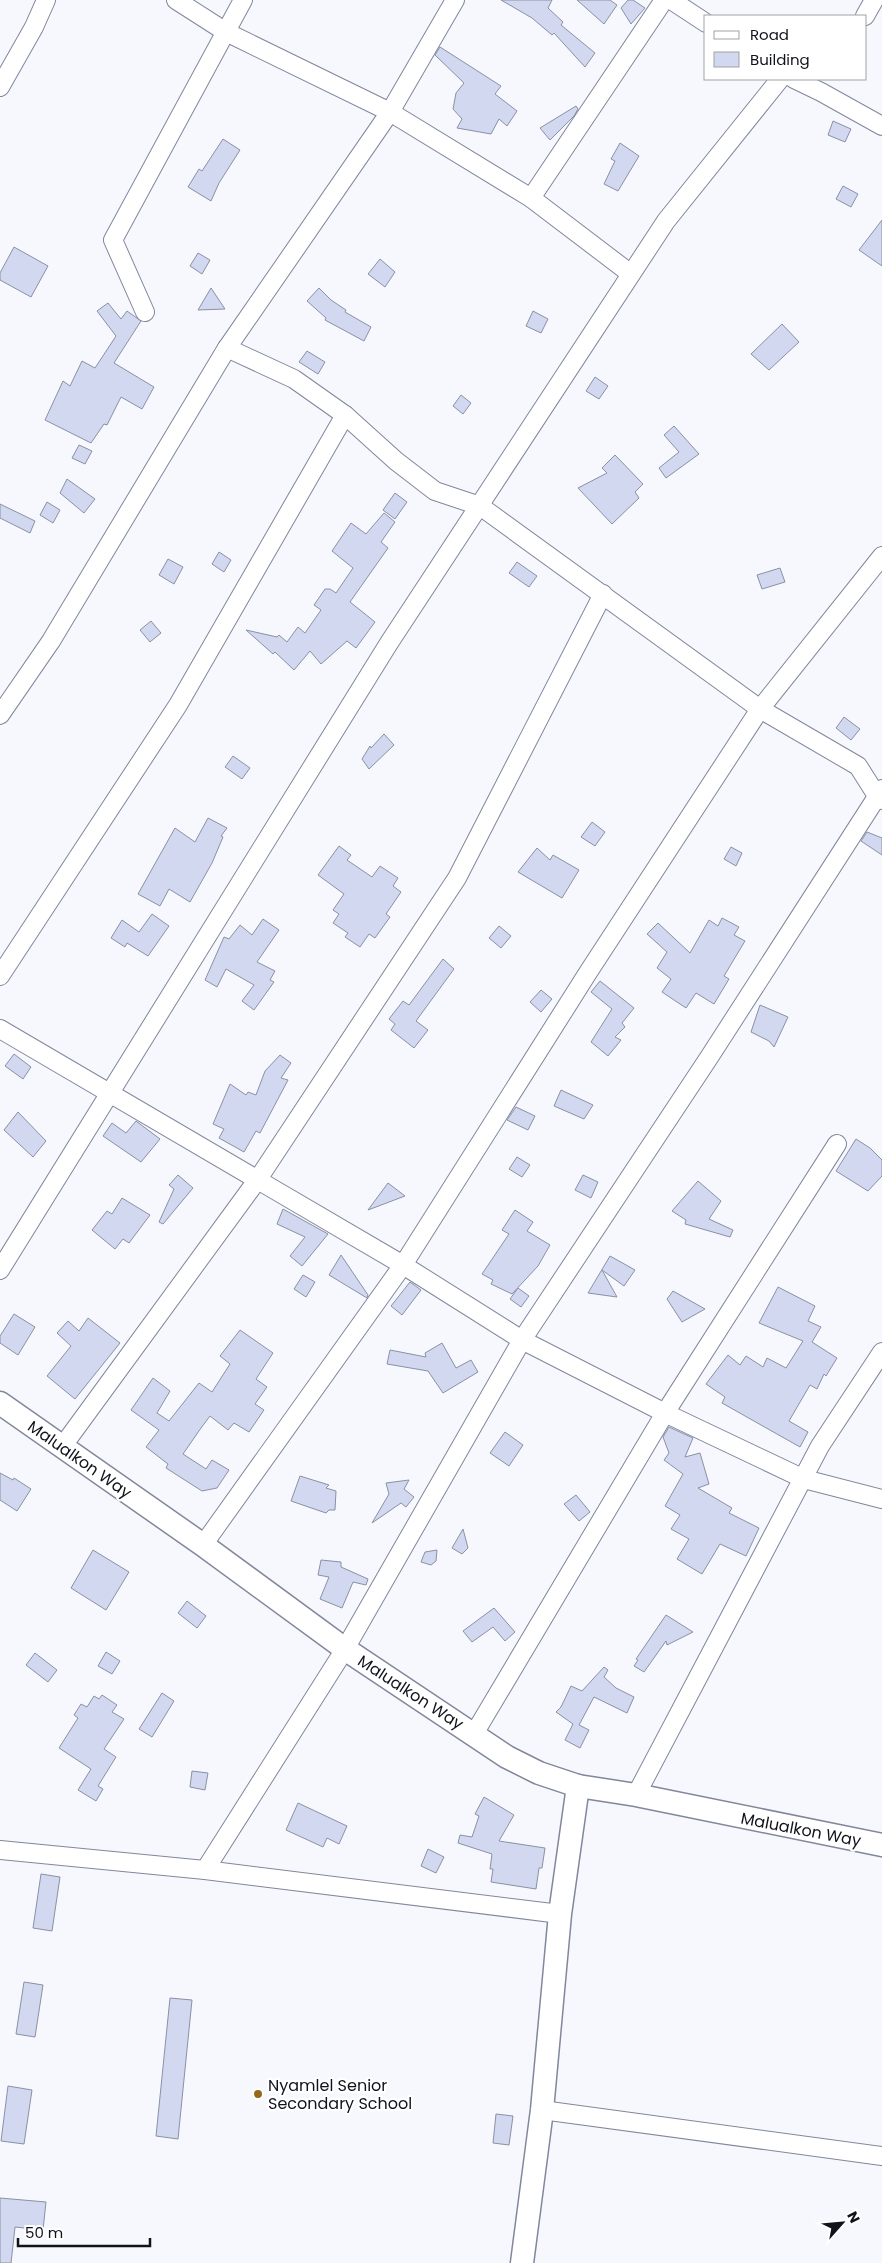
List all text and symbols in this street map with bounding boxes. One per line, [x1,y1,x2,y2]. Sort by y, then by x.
legend [704,15,867,80]
text: Road [750,24,789,45]
text: Building [750,49,810,70]
street label: Malualkon Way [23,1415,136,1504]
street label: Malualkon Way [353,1650,468,1735]
street label: Malualkon Way [739,1807,863,1852]
place label: Nyamlel Senior Secondary School [268,2074,412,2115]
marker: Nyamlel Senior Secondary School [252,2088,264,2100]
north arrow [817,2198,867,2248]
text: N [842,2208,865,2226]
scale bar [18,2216,150,2248]
text: 50 m [25,2222,63,2243]

